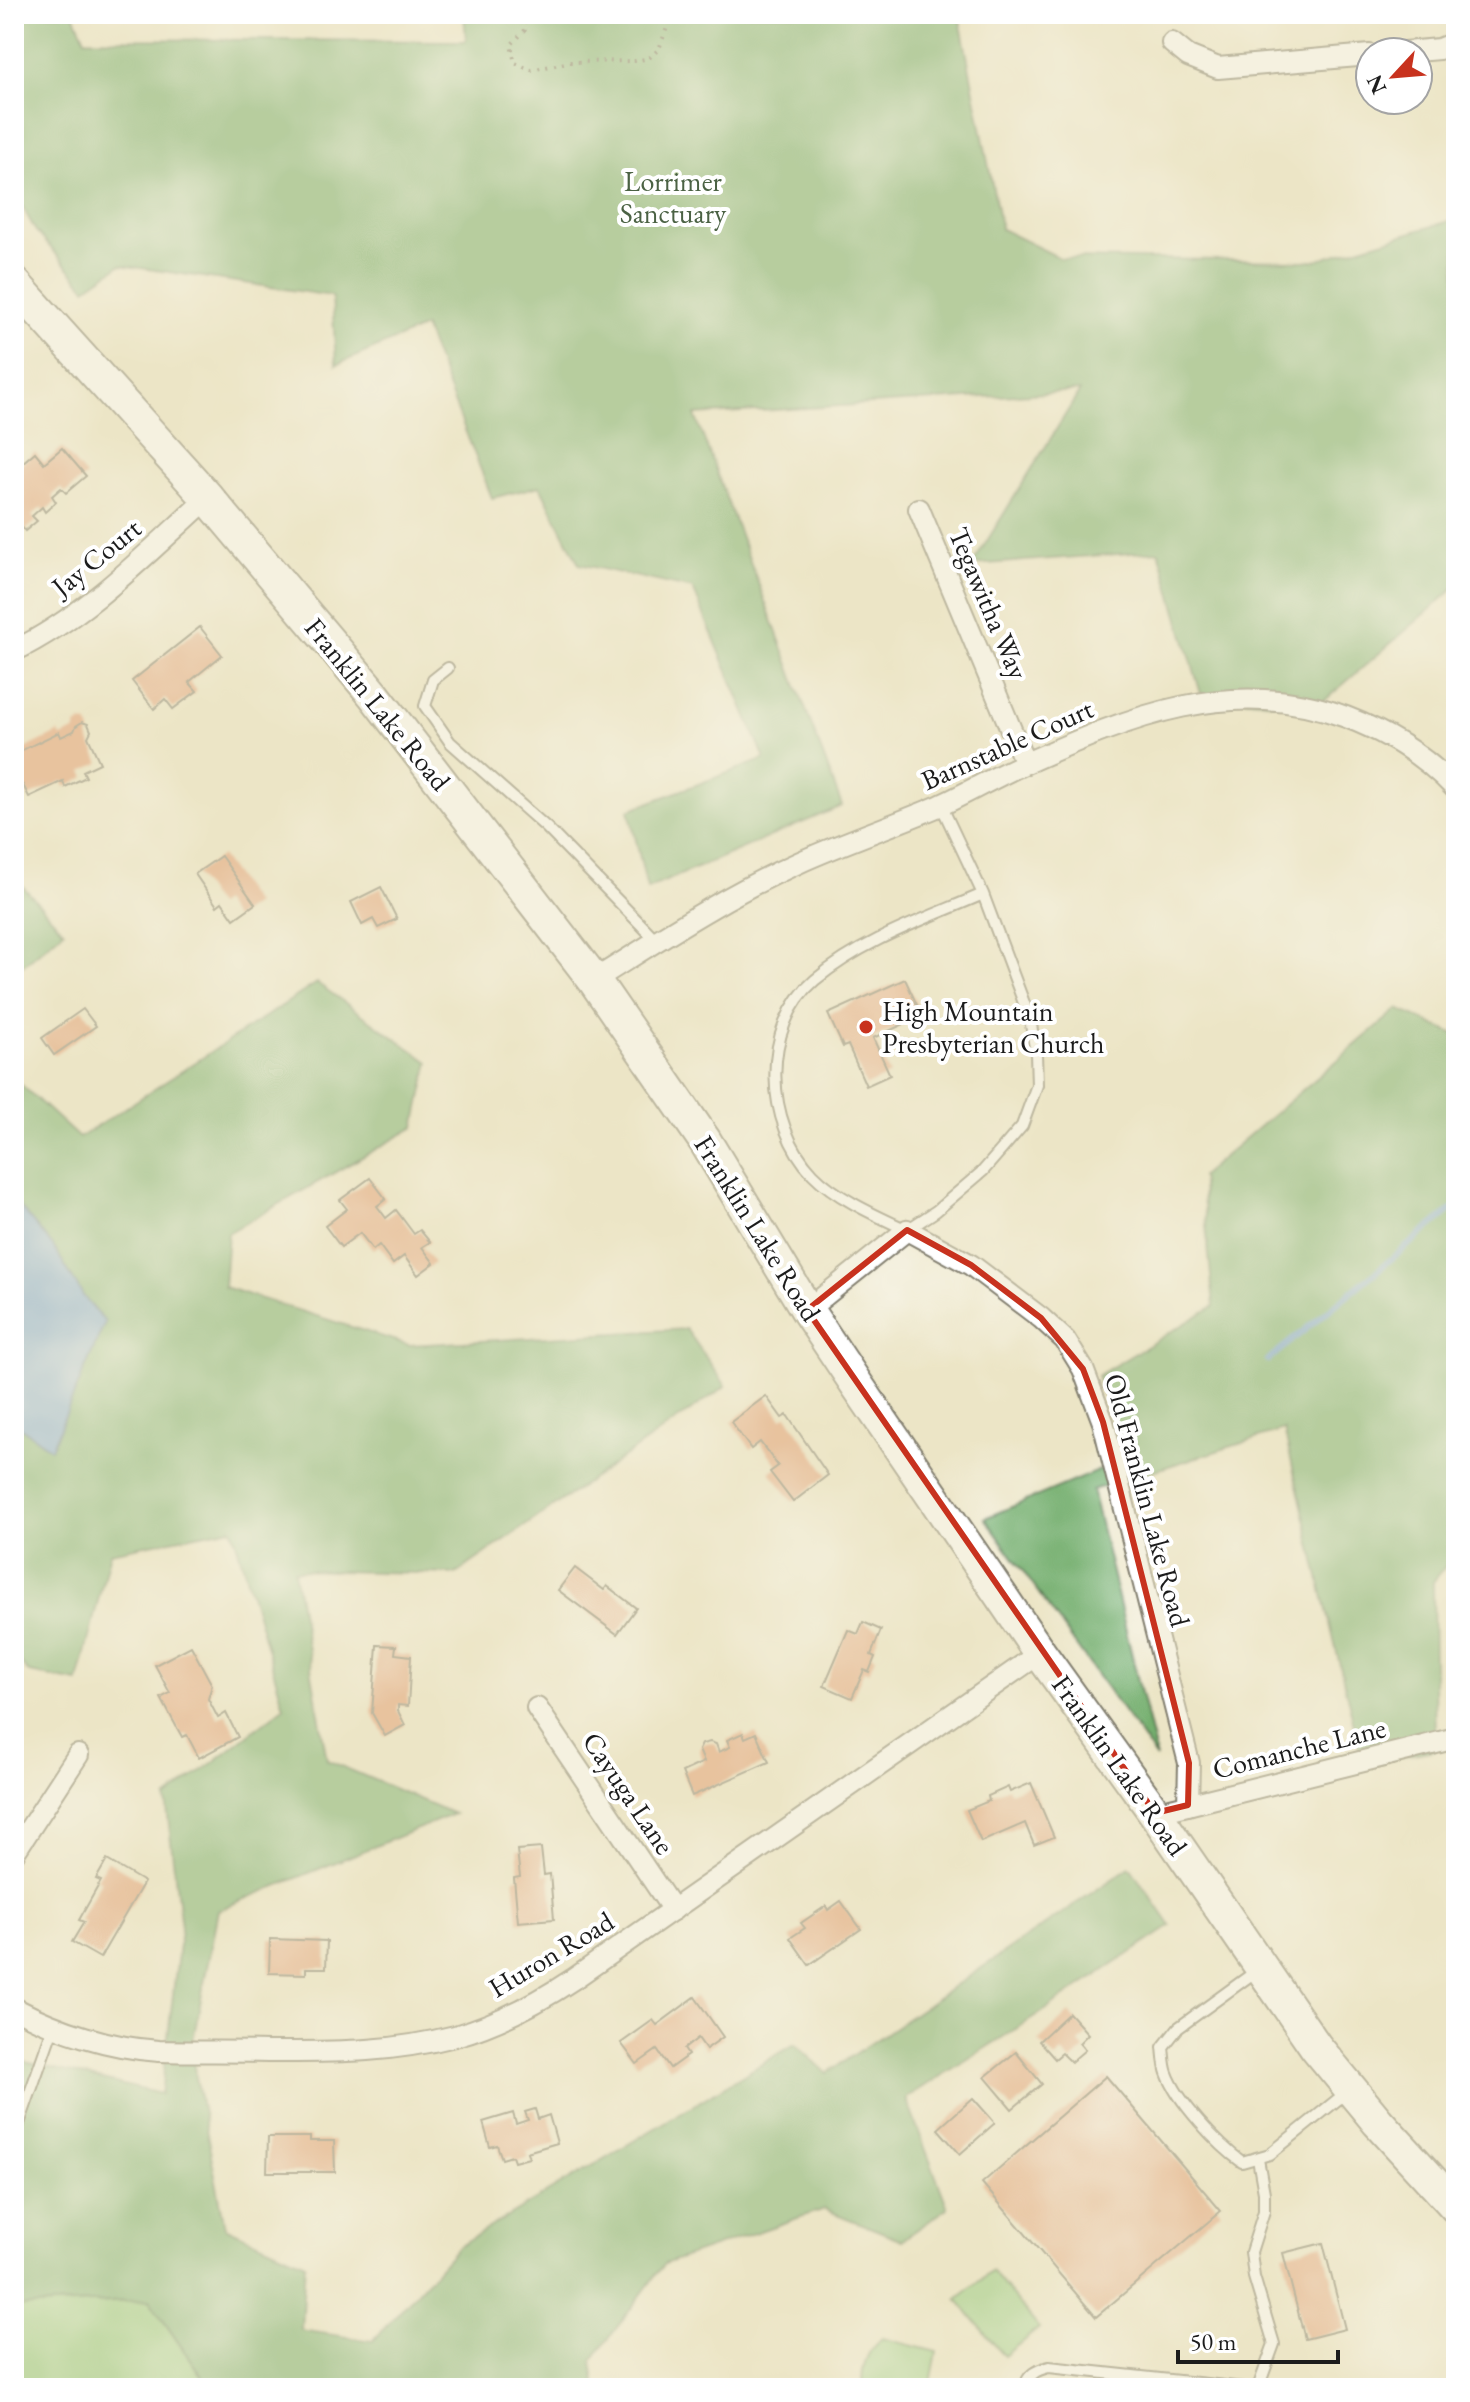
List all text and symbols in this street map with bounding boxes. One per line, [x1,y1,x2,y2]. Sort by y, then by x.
north arrow [1354,36,1434,116]
text: N [1359,70,1393,99]
park label: Lorrimer Sanctuary [620,163,727,231]
street label: Jay Court [42,510,148,605]
street label: Tegawitha Way [941,522,1037,685]
street label: Franklin Lake Road [297,610,459,799]
street label: Barnstable Court [915,690,1099,798]
place label: High Mountain Presbyterian Church [882,993,1104,1061]
marker: High Mountain Presbyterian Church [857,1018,875,1036]
street label: Franklin Lake Road [686,1128,830,1328]
street label: Old Franklin Lake Road [1097,1370,1199,1631]
street label: Franklin Lake Road [1044,1668,1196,1863]
street label: Comanche Lane [1209,1709,1389,1787]
street label: Cayuga Lane [575,1725,683,1861]
street label: Huron Road [482,1902,621,2005]
scale bar [1178,2314,1338,2364]
text: 50 m [1190,2326,1237,2357]

